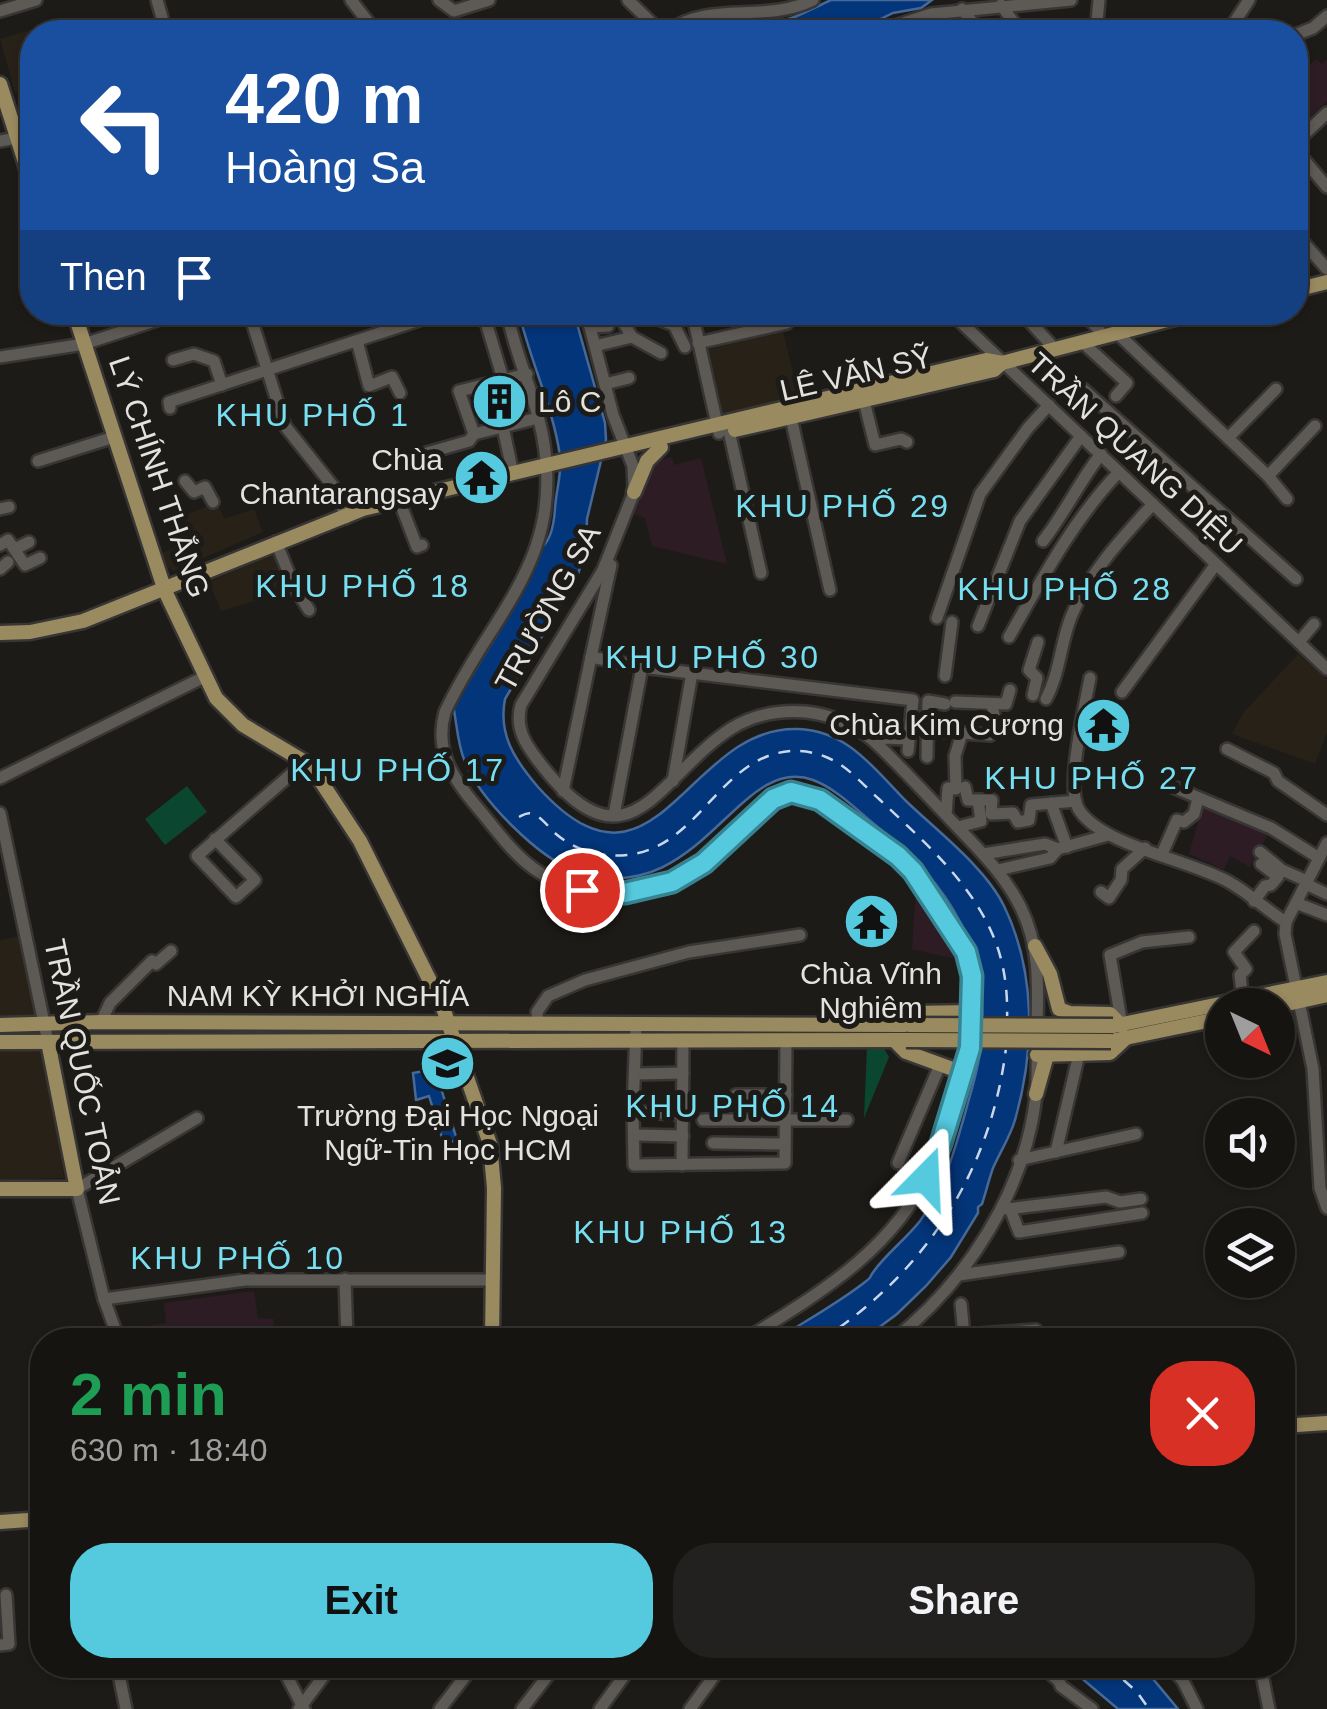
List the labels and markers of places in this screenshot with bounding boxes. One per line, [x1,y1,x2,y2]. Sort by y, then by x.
building icon: Lô C [469,372,529,432]
place label: Lô C [538,385,601,418]
place label: Chùa Chantarangsay [240,443,443,510]
temple icon: Chùa Chantarangsay [452,447,512,507]
temple icon: Chùa Kim Cương [1073,695,1133,755]
place label: Chùa Kim Cương [829,708,1064,741]
pin [540,848,625,933]
temple icon: Chùa Vĩnh Nghiêm [841,891,901,951]
place label: Chùa Vĩnh Nghiêm [800,957,942,1024]
school or university icon: Trường Đại Học Ngoại Ngữ-Tin Học HCM [418,1034,478,1094]
place label: Trường Đại Học Ngoại Ngữ-Tin Học HCM [297,1099,599,1166]

